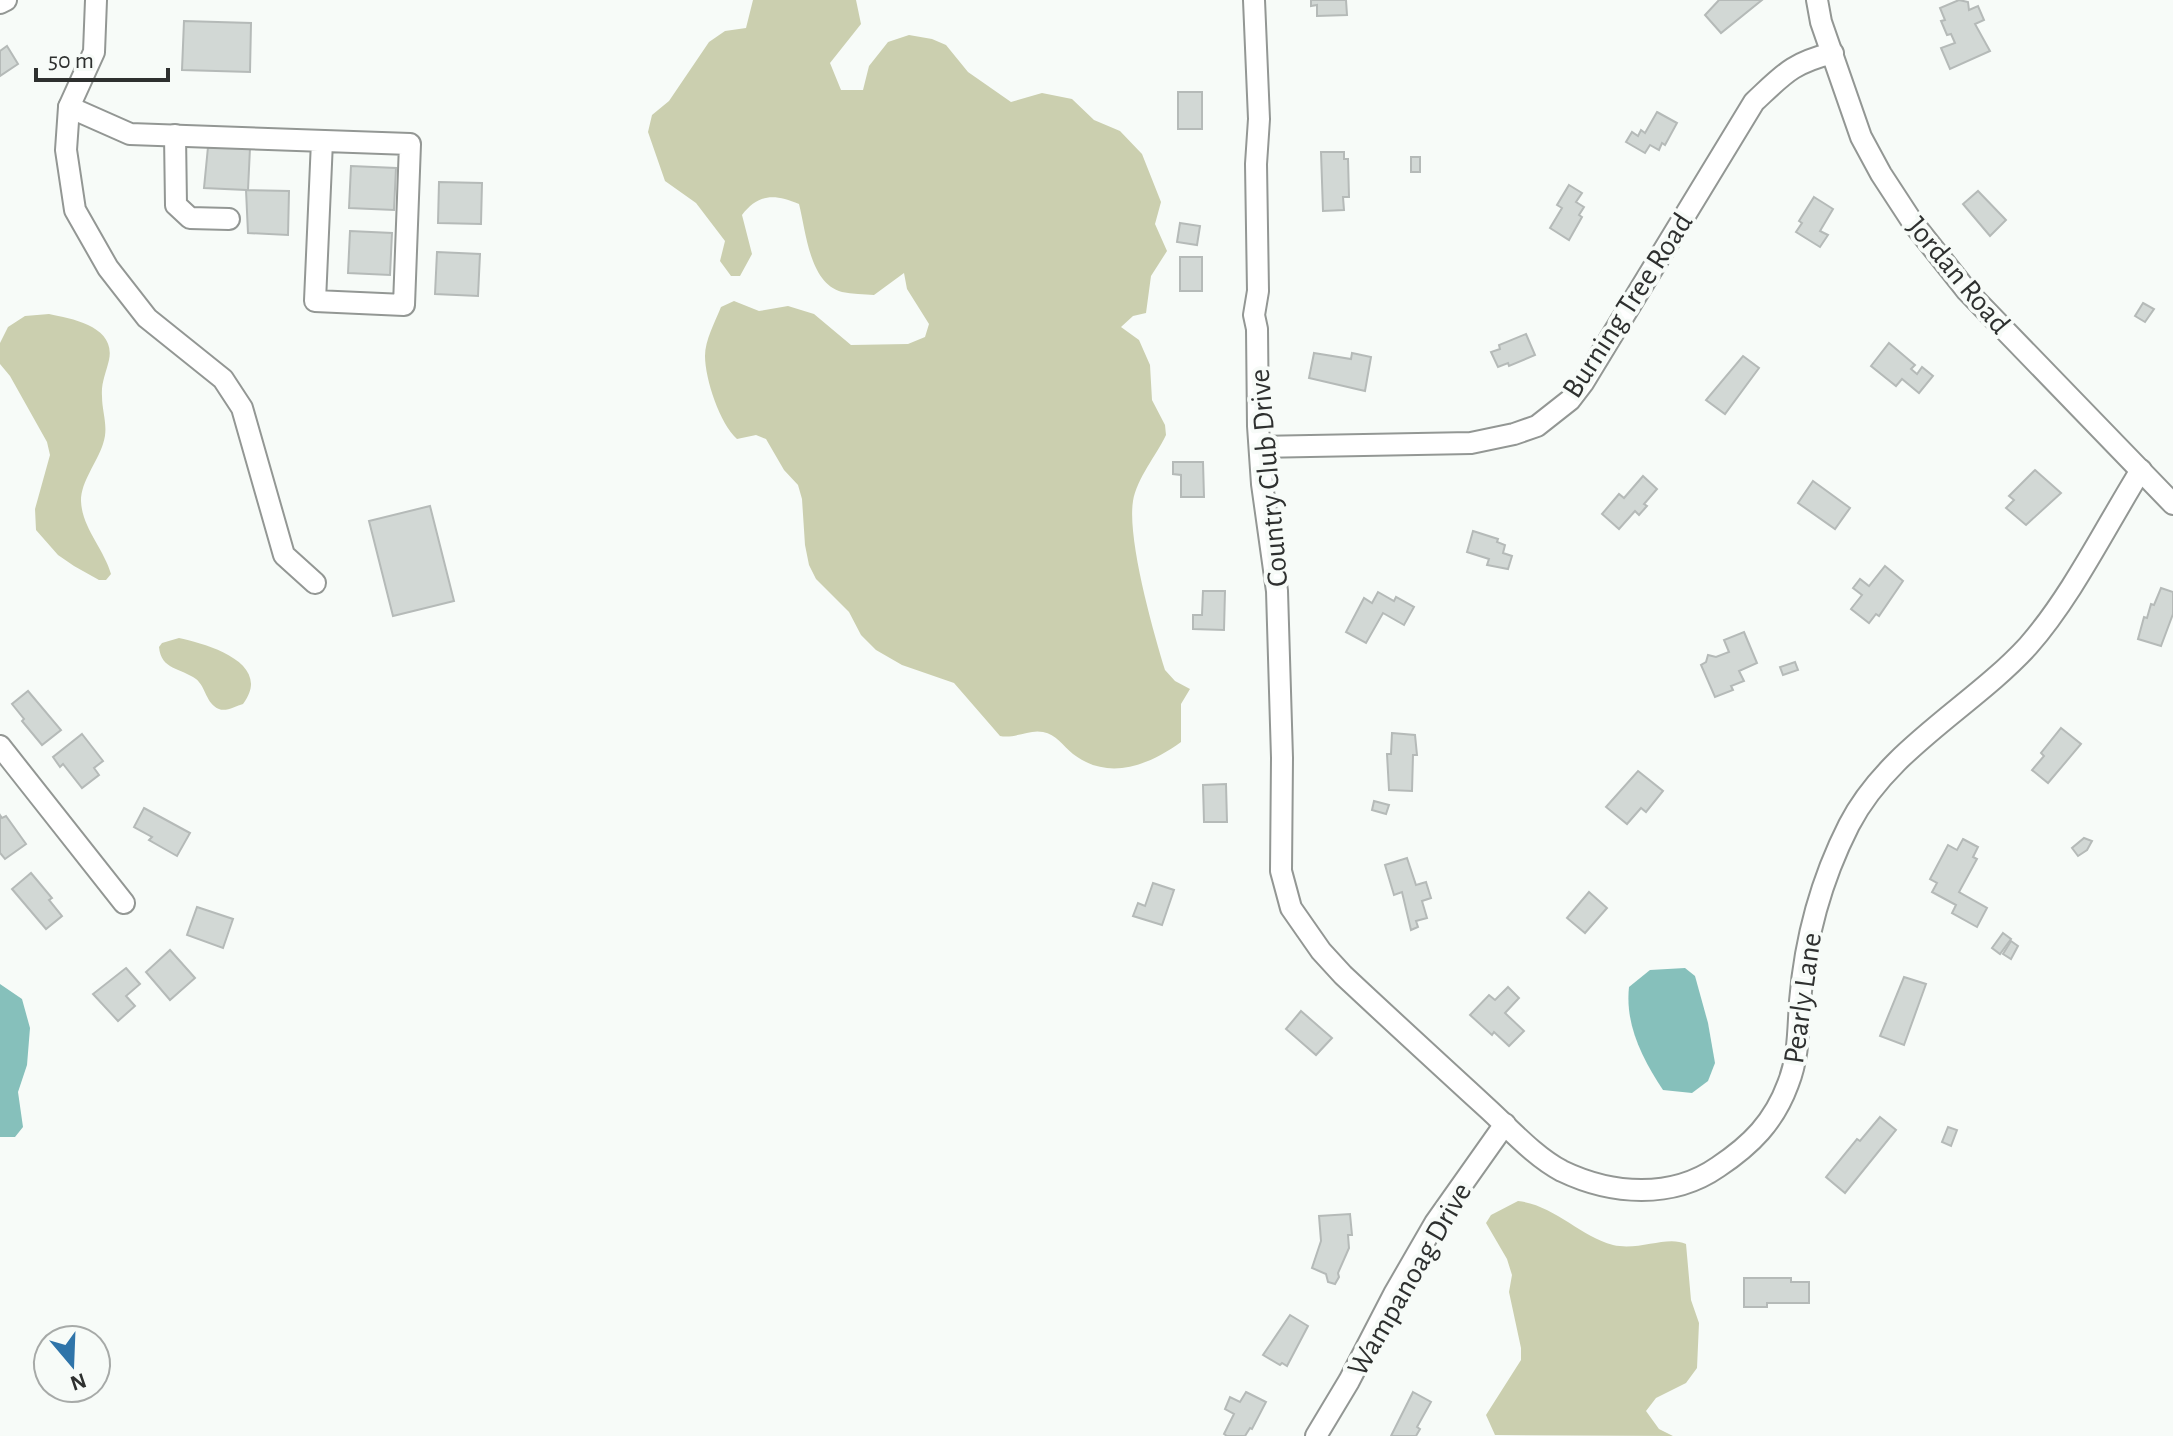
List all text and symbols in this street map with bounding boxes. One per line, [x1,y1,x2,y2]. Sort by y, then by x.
scale bar [36,32,168,82]
text: 50 m [48,49,94,73]
street label: Burning Tree Road [1557,208,1699,403]
street label: Jordan Road [1901,212,2015,340]
street label: Country Club Drive [1245,368,1293,588]
street label: Pearly Lane [1779,931,1827,1066]
street label: Wampanoag Drive [1342,1178,1477,1381]
north arrow [32,1324,112,1404]
text: N [67,1369,89,1395]

